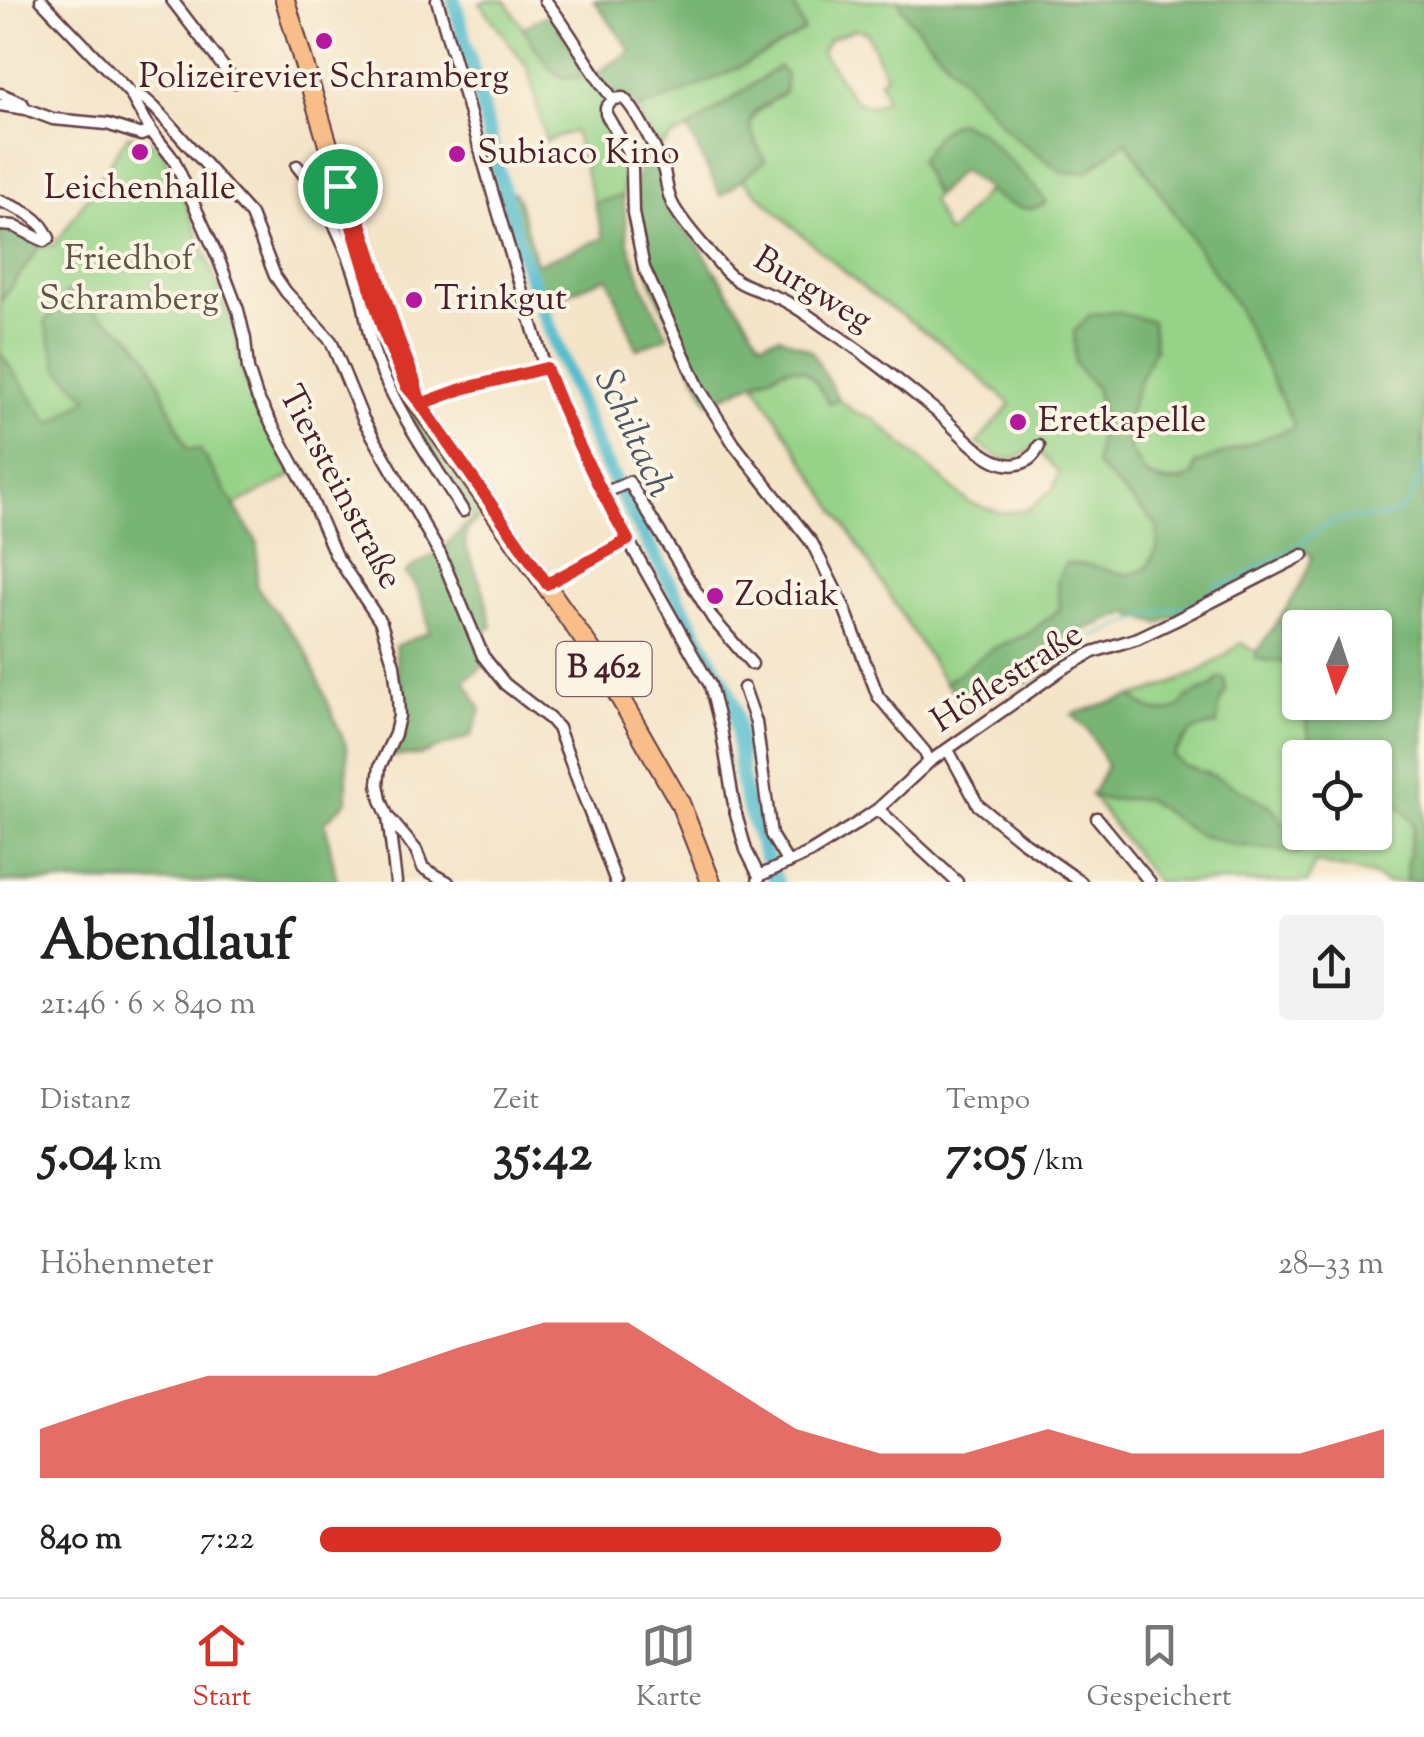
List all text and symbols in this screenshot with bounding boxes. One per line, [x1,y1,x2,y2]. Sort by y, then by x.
marker: Polizeirevier Schramberg [313,30,335,52]
place label: Polizeirevier Schramberg [139,53,509,104]
place label: Subiaco Kino [477,129,680,180]
marker: Leichenhalle [129,141,151,163]
marker: Subiaco Kino [446,143,468,165]
pin [298,144,383,229]
icon: arrive [313,159,368,214]
place label: Leichenhalle [44,164,236,215]
park label: Friedhof Schramberg [39,235,219,326]
street label: Burgweg [743,235,881,347]
place label: Trinkgut [434,275,567,326]
marker: Trinkgut [403,289,425,311]
water label: Schiltach [579,361,685,508]
street label: Tiersteinstraße [264,377,414,599]
place label: Eretkapelle [1038,397,1206,448]
marker: Eretkapelle [1007,411,1029,433]
place label: Zodiak [735,571,839,622]
marker: Zodiak [704,585,726,607]
north arrow [1282,610,1392,720]
map controls [1282,610,1392,850]
street label: Höflestraße [922,611,1094,747]
road number: B 462 [556,642,652,696]
button: locate [1282,740,1392,850]
text: Abendlauf [40,905,293,984]
button: share [1279,915,1384,1020]
text: 21:46 · 6 × 840 m [40,982,256,1028]
text: Distanz [40,1081,131,1121]
text: Zeit [493,1081,539,1121]
text: Tempo [946,1081,1030,1121]
text: 5.04 [40,1121,118,1193]
text: 35:42 [493,1121,592,1193]
text: 7:05 [946,1121,1027,1193]
text: km [118,1142,162,1182]
text: /km [1027,1142,1084,1182]
text: Höhenmeter [40,1242,214,1288]
text: 28–33 m [1278,1242,1384,1288]
text: 840 m [40,1517,122,1563]
text: 7:22 [200,1517,254,1563]
tab: Start [192,1618,251,1718]
tab: Karte [636,1618,702,1718]
tab: Gespeichert [1087,1618,1232,1718]

